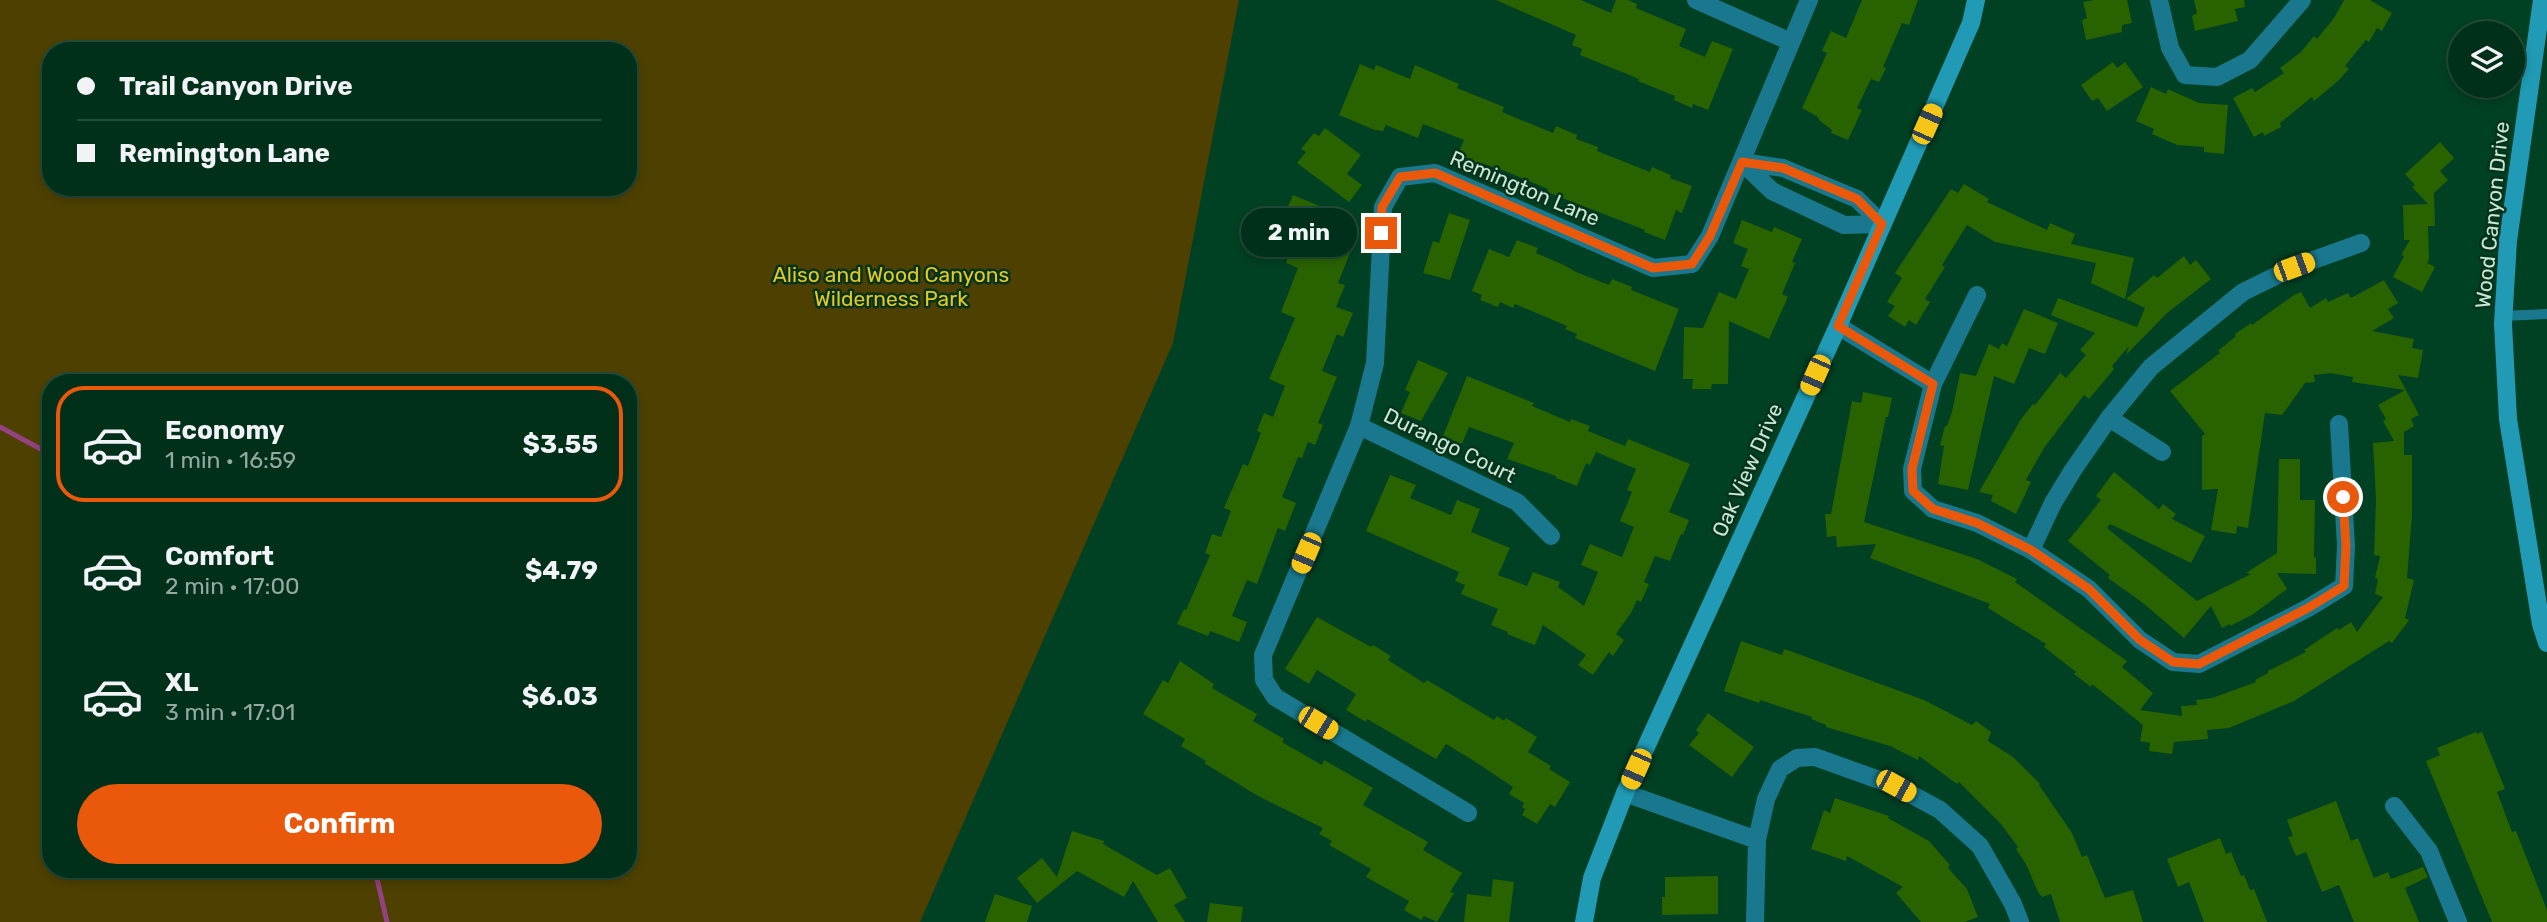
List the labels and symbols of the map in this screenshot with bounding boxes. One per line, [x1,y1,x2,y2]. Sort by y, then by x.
car [1909,101,1946,147]
street label: Wood Canyon Drive [2470,120,2514,310]
street label: Remington Lane [1446,145,1604,231]
callout: 2 min [1241,208,1356,258]
route end [1365,217,1397,249]
car [2271,250,2318,284]
park label: Aliso and Wood Canyons Wilderness Park [773,262,1009,311]
car [1797,352,1834,398]
street label: Oak View Drive [1706,399,1788,541]
street label: Durango Court [1380,402,1520,488]
route start [2327,481,2359,513]
car [1289,530,1324,576]
car [1295,703,1342,743]
car [1618,746,1655,792]
car [1873,767,1920,805]

